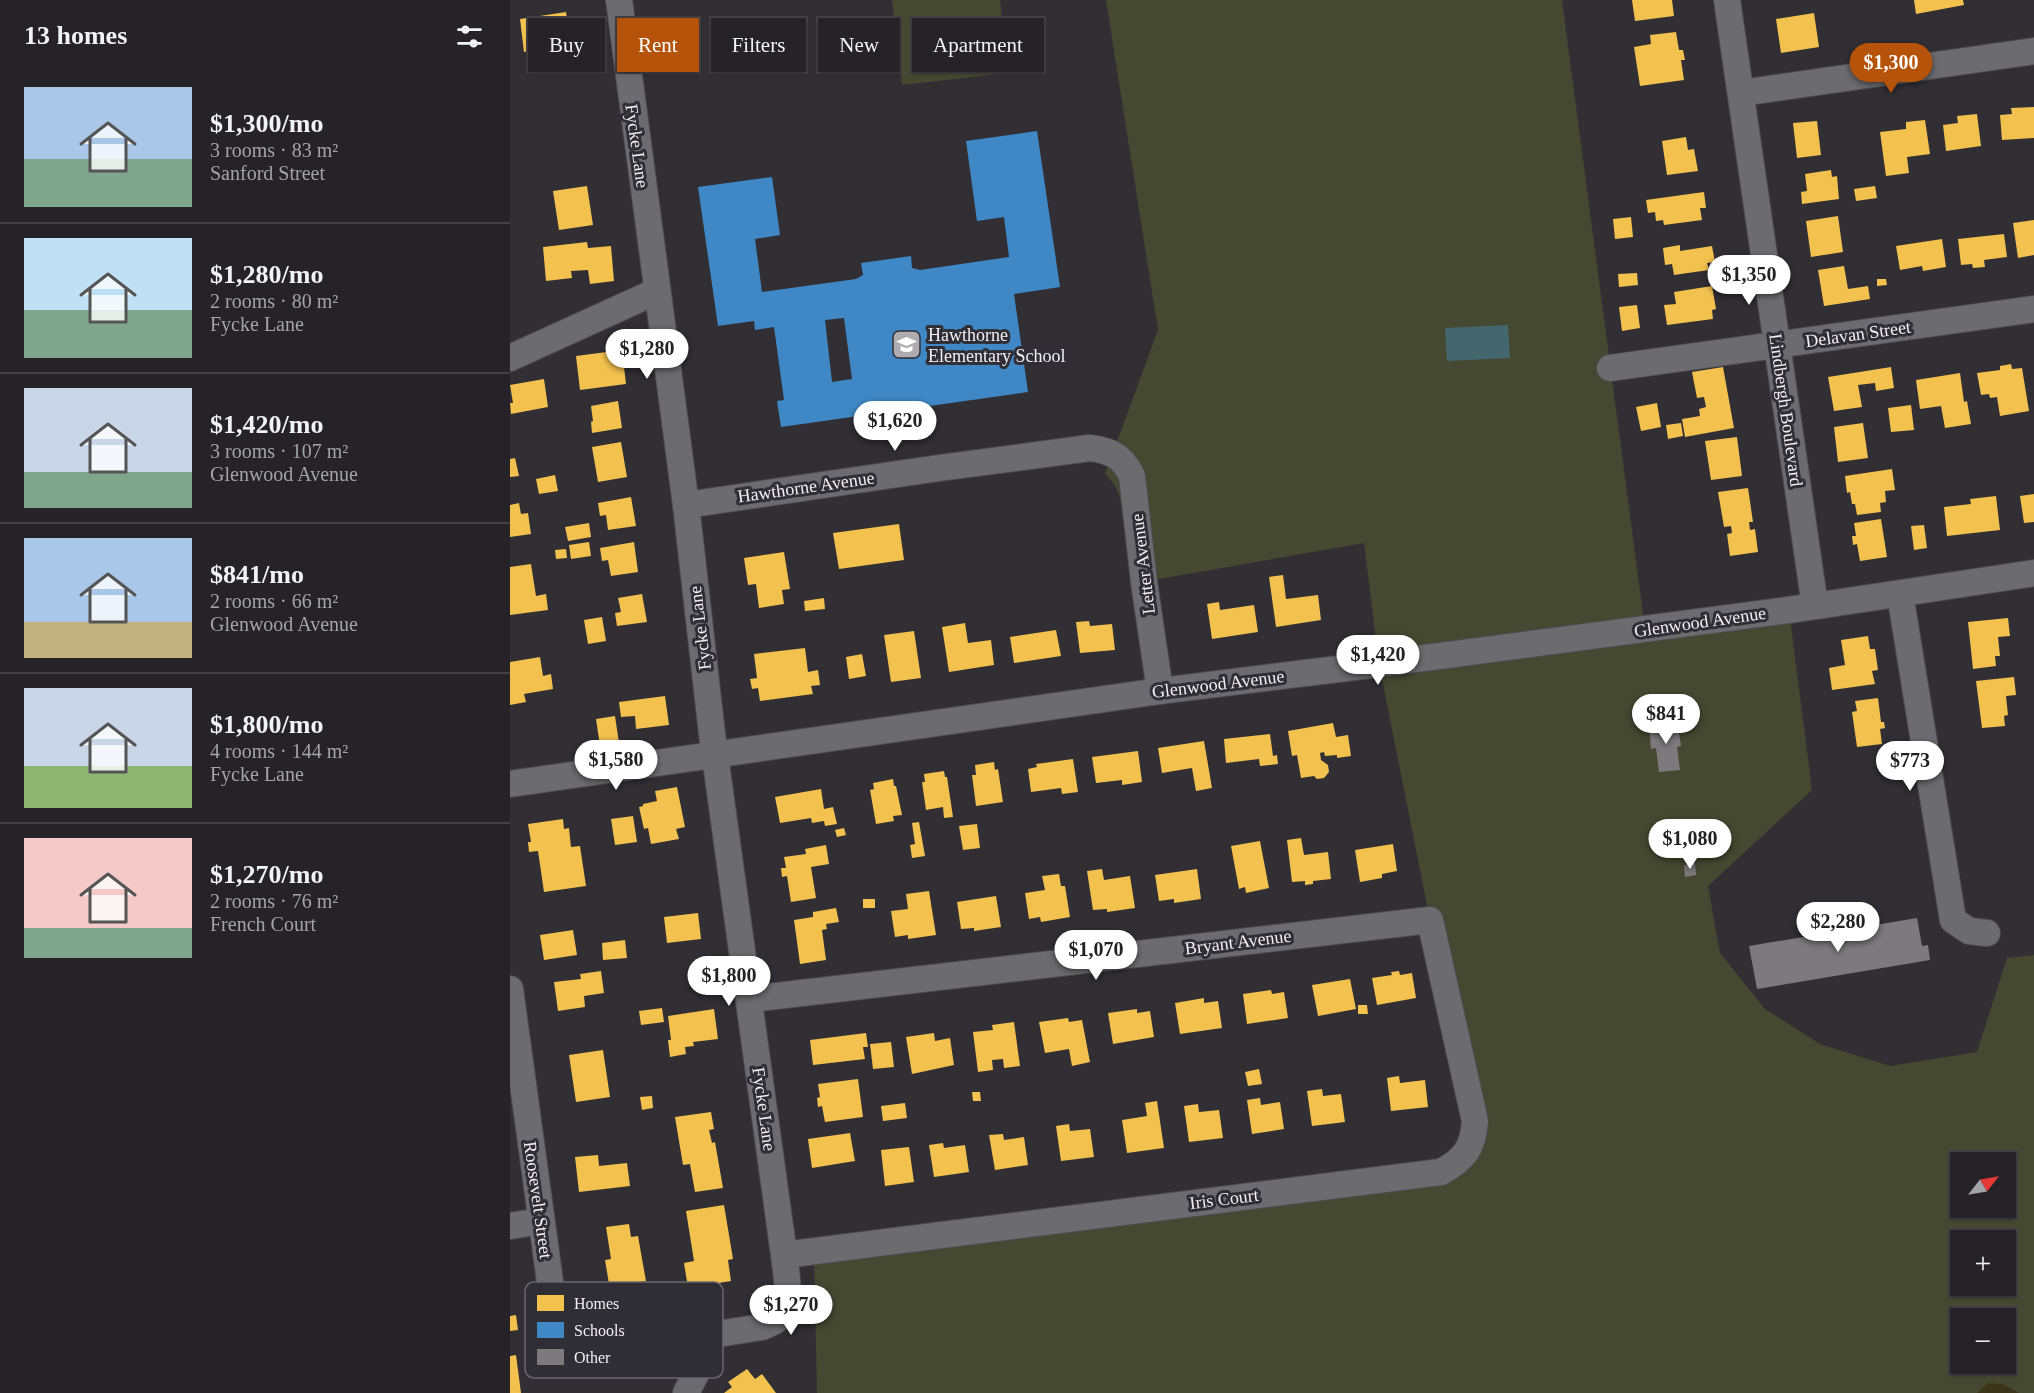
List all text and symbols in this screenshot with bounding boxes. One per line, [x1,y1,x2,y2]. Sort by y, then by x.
chip: Buy [528,18,605,72]
chip: Rent [617,18,699,72]
chip: Filters [711,18,806,72]
chip: New [818,18,900,72]
chip: Apartment [912,18,1044,72]
icon: filters [453,20,486,53]
text: 13 homes [24,21,127,50]
pin: $1,300 [1842,43,1940,94]
text: $1,300 [1864,51,1919,73]
street label: Fycke Lane [621,103,653,189]
text: $1,300/mo [210,109,323,138]
icon: home [72,111,144,183]
text: 3 rooms · 83 m² [210,139,338,161]
text: Sanford Street [210,162,325,184]
pin: $1,350 [1700,255,1798,306]
text: $1,280/mo [210,260,323,289]
icon: home [72,262,144,334]
text: $1,350 [1722,263,1777,285]
text: 2 rooms · 80 m² [210,290,338,312]
text: Fycke Lane [210,313,304,335]
street label: Delavan Street [1804,317,1912,351]
place label: Hawthorne Elementary School [928,325,1065,366]
pin: $1,280 [598,329,696,380]
school or university icon: Hawthorne Elementary School [891,329,923,361]
street label: Lindbergh Boulevard [1765,332,1807,488]
text: $1,280 [620,337,675,359]
pin: $1,620 [846,401,944,452]
text: $1,620 [868,409,923,431]
text: $1,420/mo [210,410,323,439]
icon: home [72,412,144,484]
text: 3 rooms · 107 m² [210,440,348,462]
text: Glenwood Avenue [210,463,358,485]
street label: Hawthorne Avenue [736,467,876,507]
street label: Letter Avenue [1127,513,1159,615]
text: $841/mo [210,560,304,589]
icon: home [72,562,144,634]
street label: Fycke Lane [685,585,715,671]
text: 2 rooms · 66 m² [210,590,338,612]
street label: Glenwood Avenue [1633,603,1767,641]
text: Glenwood Avenue [210,613,358,635]
pin: $1,420 [1329,635,1427,686]
text: $1,420 [1351,643,1406,665]
street label: Glenwood Avenue [1151,666,1285,702]
pin: $841 [1630,694,1702,745]
text: $841 [1646,702,1686,724]
text: $1,800/mo [210,710,323,739]
icon: home [72,712,144,784]
text: 4 rooms · 144 m² [210,740,348,762]
pin: $1,580 [567,740,665,791]
pin: $773 [1874,741,1946,792]
text: $1,580 [589,748,644,770]
text: $773 [1890,749,1930,771]
text: Fycke Lane [210,763,304,785]
pin: $1,080 [1641,819,1739,870]
text: $1,080 [1663,827,1718,849]
text: $1,270/mo [210,860,323,889]
icon: home [72,862,144,934]
text: 2 rooms · 76 m² [210,890,338,912]
pin: $2,280 [1789,902,1887,953]
text: $2,280 [1811,910,1866,932]
text: French Court [210,913,316,935]
street label: Bryant Avenue [1184,926,1292,958]
pin: $1,070 [1047,930,1145,981]
text: $1,070 [1069,938,1124,960]
pin: $1,800 [680,956,778,1007]
text: $1,800 [702,964,757,986]
street label: Fycke Lane [748,1066,780,1152]
street label: Roosevelt Street [520,1140,556,1260]
north arrow [1950,1152,2016,1218]
map controls [1950,1152,2016,1374]
street label: Iris Court [1188,1185,1260,1213]
button: + [1950,1230,2016,1296]
legend [525,1282,723,1378]
pin: $1,270 [742,1285,840,1336]
text: $1,270 [764,1293,819,1315]
text: Homes [574,1295,619,1312]
button: − [1950,1308,2016,1374]
text: Schools [574,1322,625,1339]
text: Other [574,1349,611,1366]

